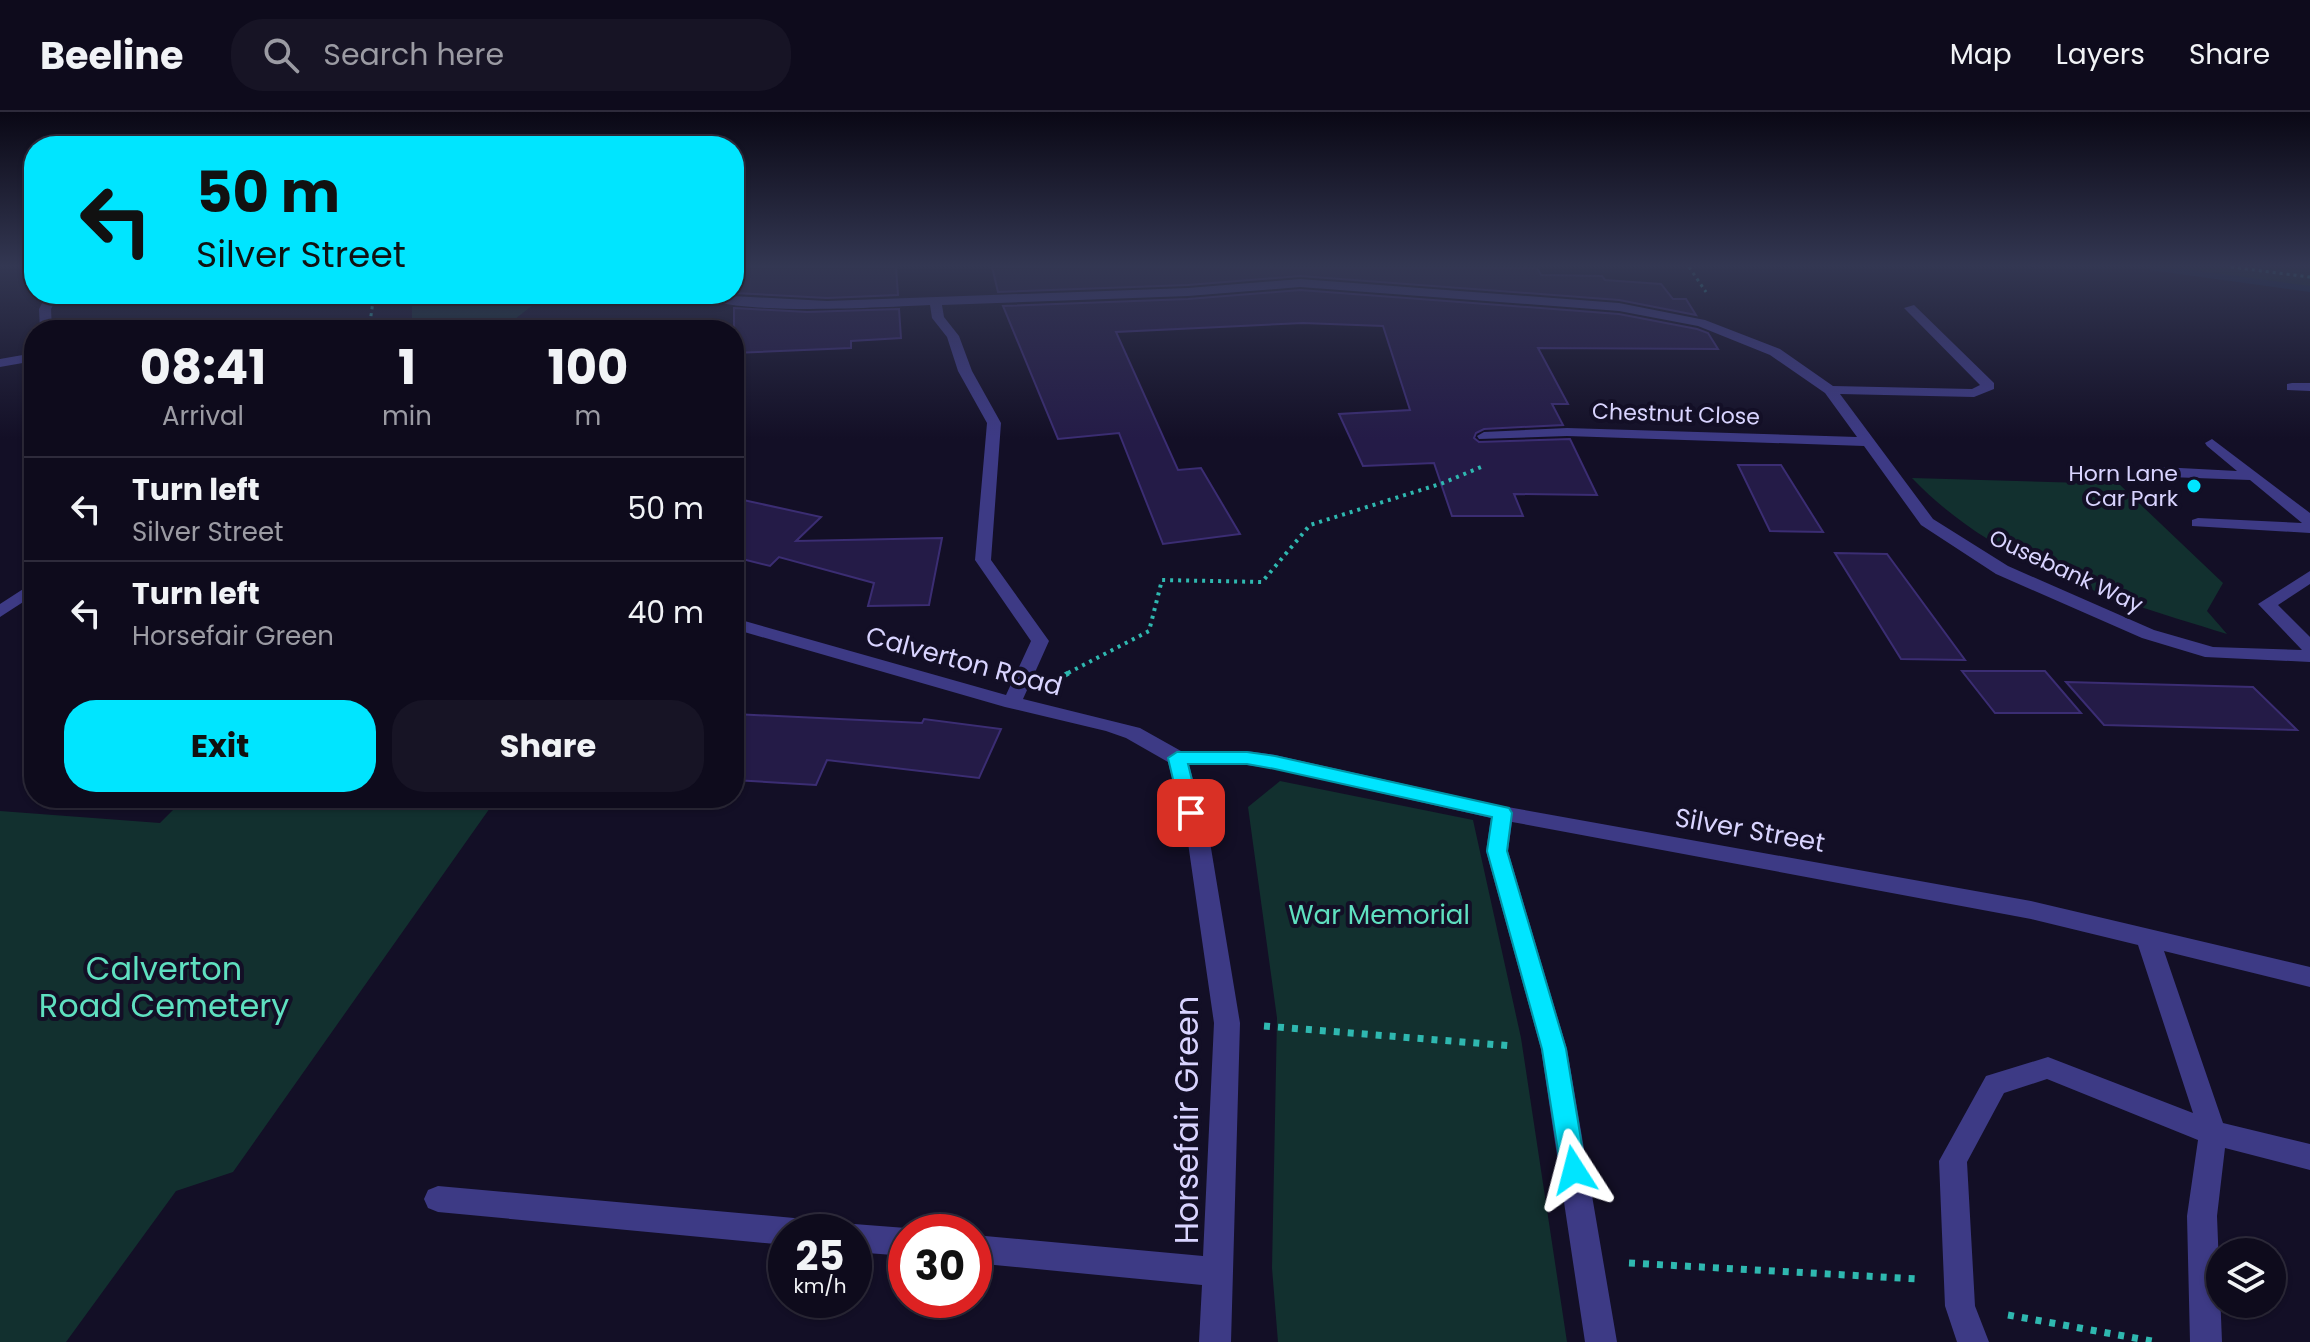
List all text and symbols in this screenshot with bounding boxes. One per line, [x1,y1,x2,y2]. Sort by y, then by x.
search box [231,19,791,91]
text: Beeline [40,29,183,82]
icon: search [259,33,303,77]
text: Search here [323,33,504,76]
text: Map [1950,35,2012,74]
text: Layers [2056,35,2145,74]
text: Share [2189,35,2270,74]
text: 50 m [196,153,340,232]
icon: left [64,168,168,272]
text: Silver Street [196,229,406,280]
text: 08:41 [140,334,266,401]
text: 1 [398,334,416,401]
text: 100 [548,334,628,401]
street label: Chestnut Close [1592,396,1760,432]
text: Arrival [162,398,244,434]
text: min [382,398,432,434]
text: m [575,398,601,434]
place label: Horn Lane Car Park [2068,458,2179,514]
text: Turn left [132,468,260,511]
marker: Horn Lane Car Park [2185,477,2203,495]
icon: left [64,487,108,531]
text: 50 m [627,487,704,530]
text: Silver Street [132,514,284,550]
street label: Ousebank Way [1984,522,2148,620]
text: Turn left [132,572,260,615]
icon: left [64,591,108,635]
text: 40 m [627,591,704,634]
text: Horsefair Green [132,618,334,654]
street label: Calverton Road [862,618,1066,704]
button: Exit [64,700,376,792]
button: Share [392,700,704,792]
pin [1157,779,1225,847]
icon: arrive [1169,791,1213,835]
street label: Silver Street [1672,799,1828,861]
park label: War Memorial [1288,897,1470,933]
park label: Calverton Road Cemetery [39,946,289,1028]
street label: Horsefair Green [1164,996,1209,1244]
position arrow [1532,1128,1616,1212]
speed limit sign: 30 [888,1214,992,1318]
text: 25 [796,1228,844,1284]
map controls [2206,1238,2286,1318]
button: layers [2206,1238,2286,1318]
text: km/h [793,1272,847,1300]

